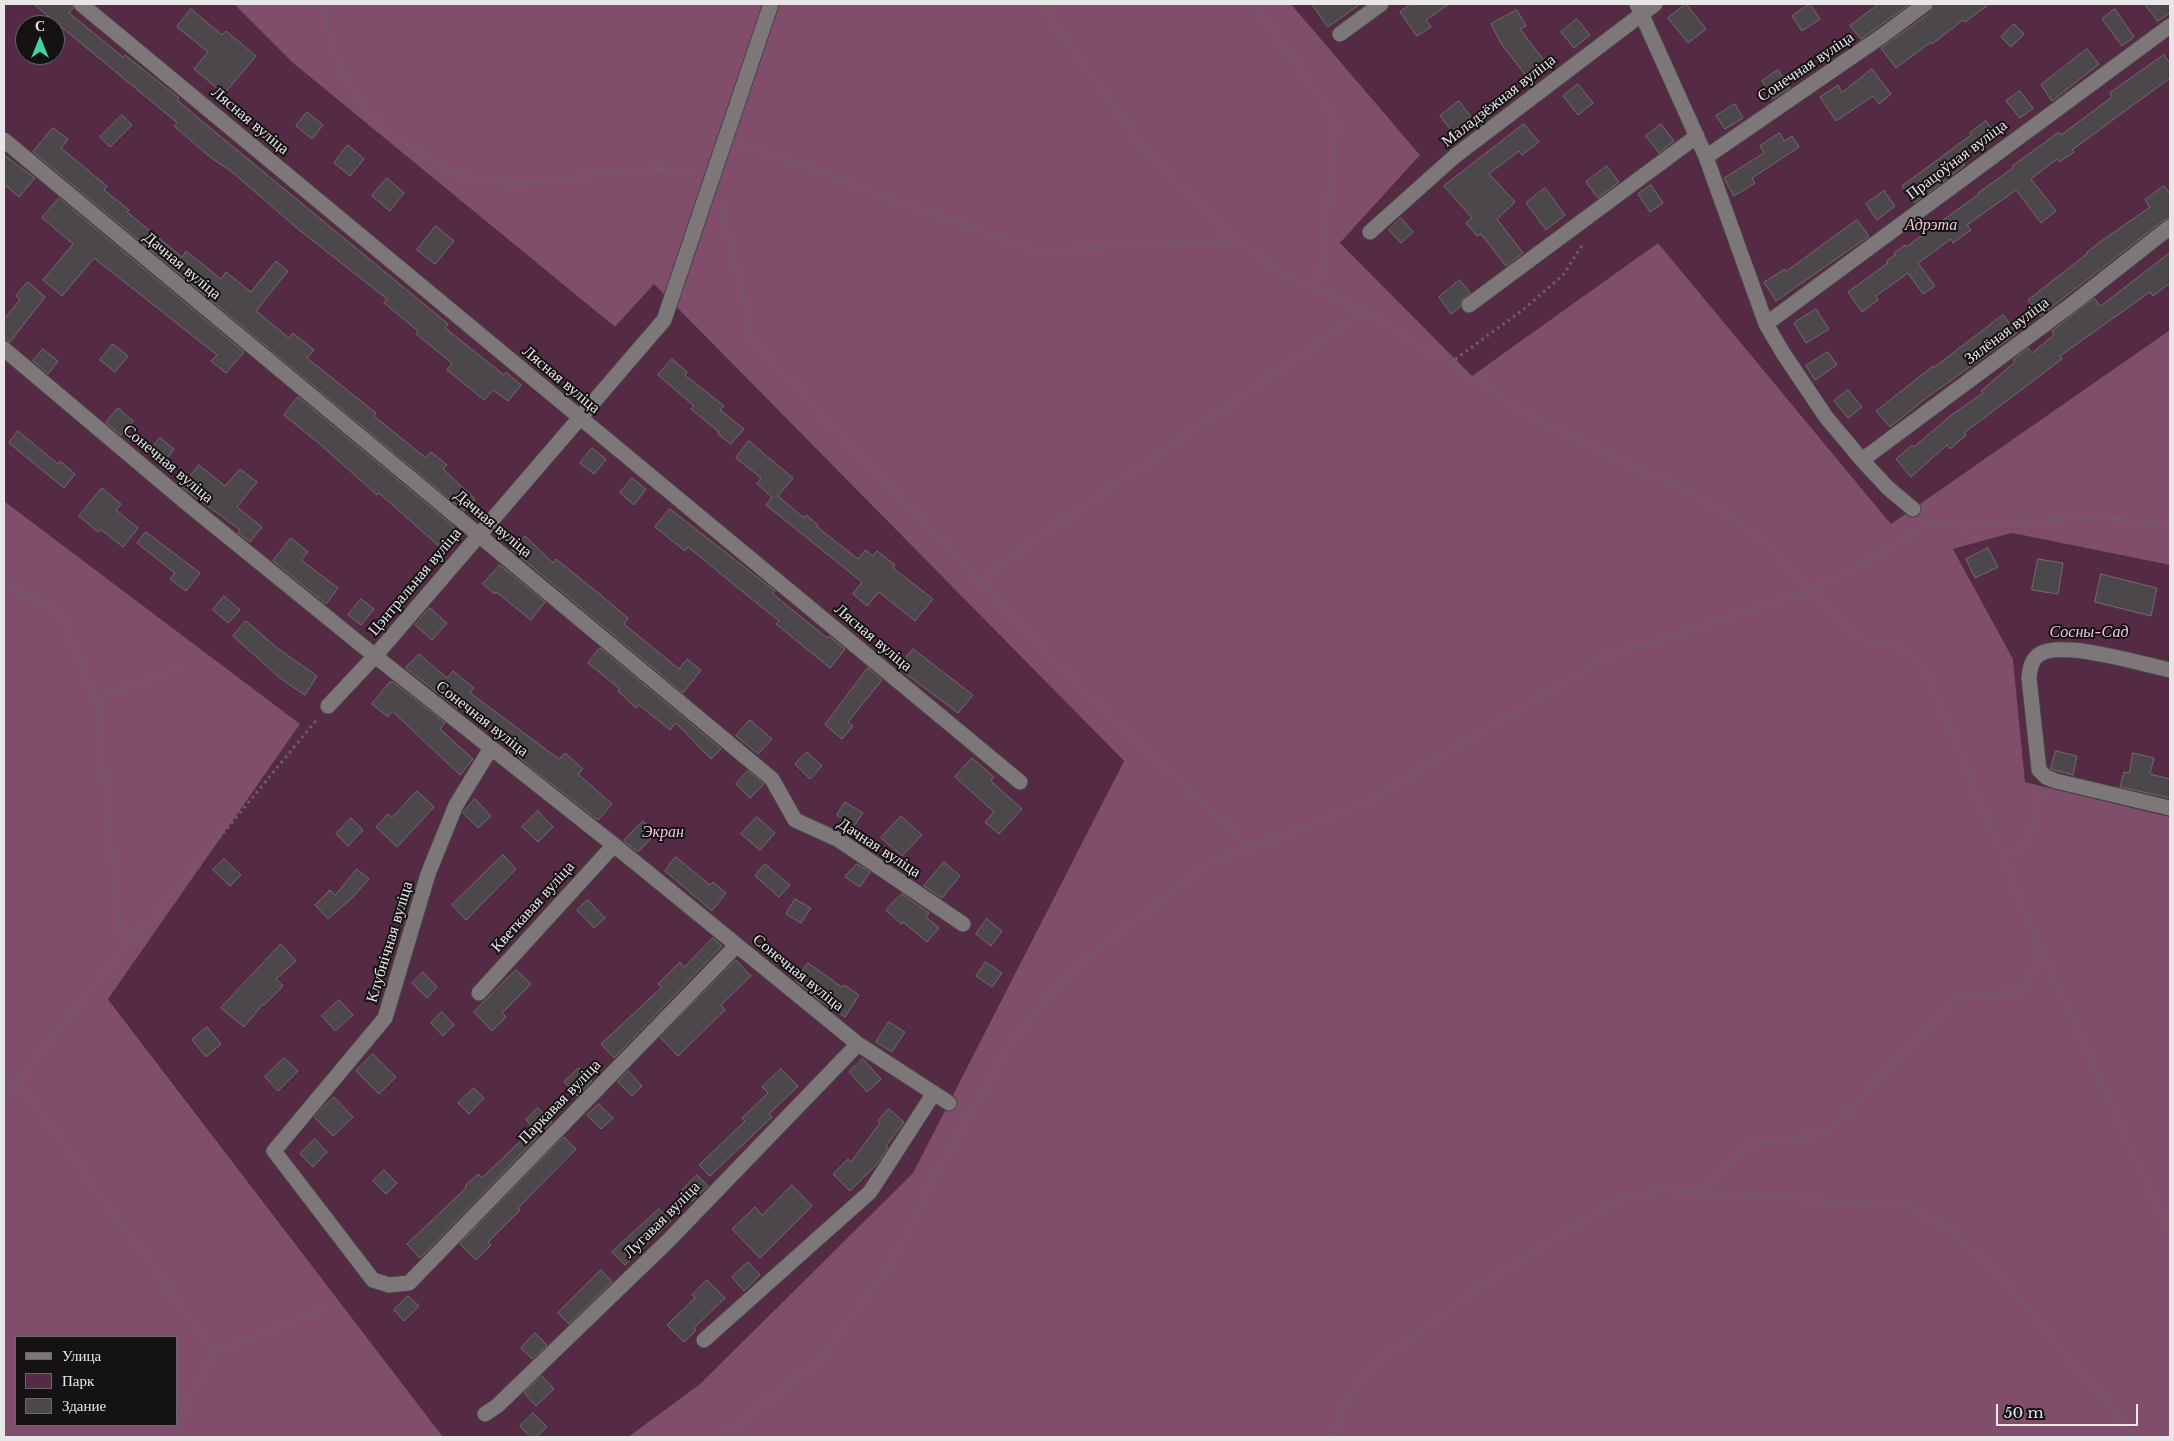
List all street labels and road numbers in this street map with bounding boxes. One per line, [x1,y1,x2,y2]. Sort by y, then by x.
street label: Сонечная вуліца [1754,28,1858,106]
street label: Маладзёжная вуліца [1438,51,1560,151]
street label: Лясная вуліца [207,83,293,159]
street label: Працоўная вуліца [1903,116,2011,204]
street label: Дачная вуліца [139,228,225,304]
street label: Зялёная вуліца [1961,293,2053,369]
street label: Лясная вуліца [518,342,604,418]
street label: Сонечная вуліца [119,421,217,507]
street label: Дачная вуліца [450,486,536,562]
street label: Цэнтральная вуліца [364,524,466,640]
street label: Лясная вуліца [830,600,916,676]
street label: Сонечная вуліца [432,677,532,761]
street label: Дачная вуліца [834,814,924,882]
street label: Кветкавая вуліца [487,858,579,956]
street label: Клубнічная вуліца [362,879,418,1005]
street label: Сонечная вуліца [748,930,848,1016]
street label: Паркавая вуліца [515,1056,605,1148]
street label: Лугавая вуліца [620,1178,704,1262]

